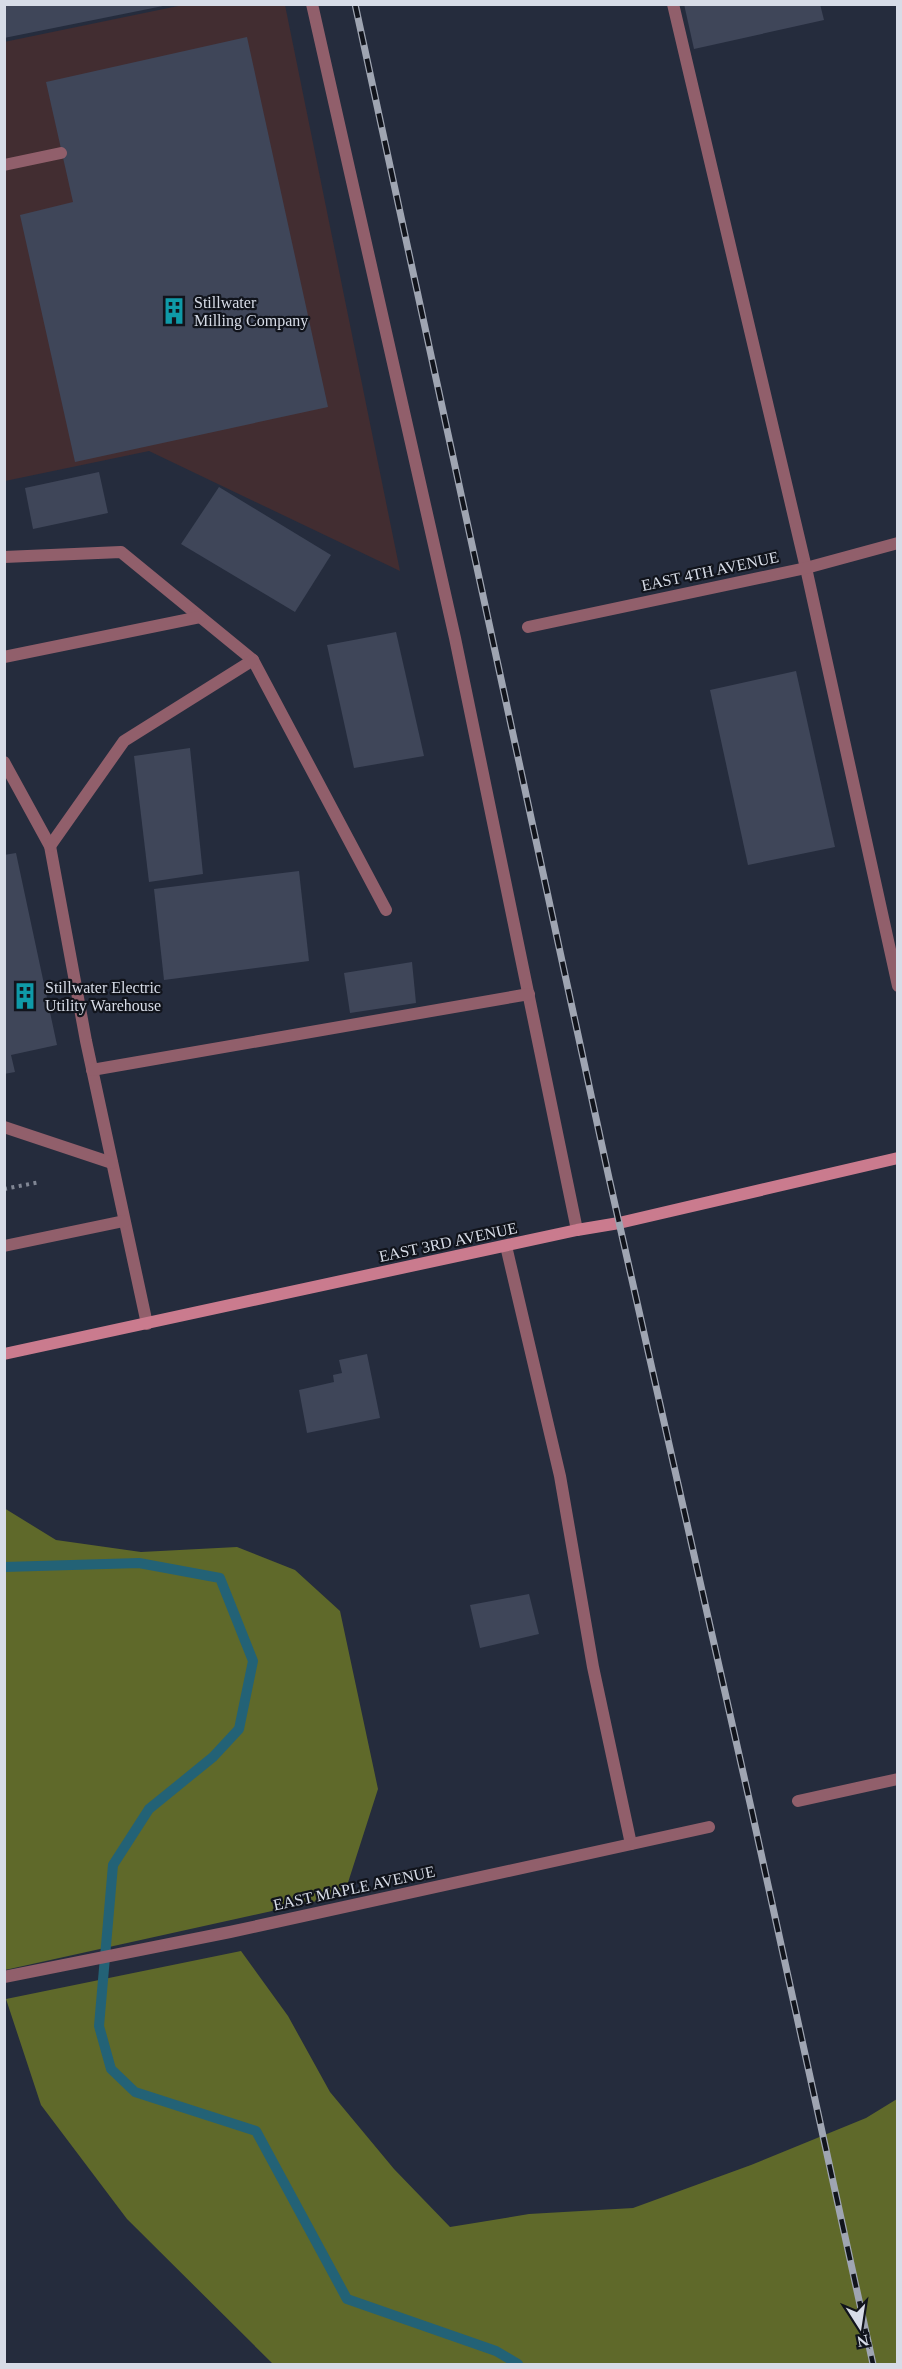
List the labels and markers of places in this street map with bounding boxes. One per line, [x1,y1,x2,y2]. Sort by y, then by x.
place label: Stillwater Milling Company [194,294,308,330]
building icon: Stillwater Milling Company [159,296,189,326]
place label: Stillwater Electric Utility Warehouse [45,979,161,1015]
building icon: Stillwater Electric Utility Warehouse [10,981,40,1011]

